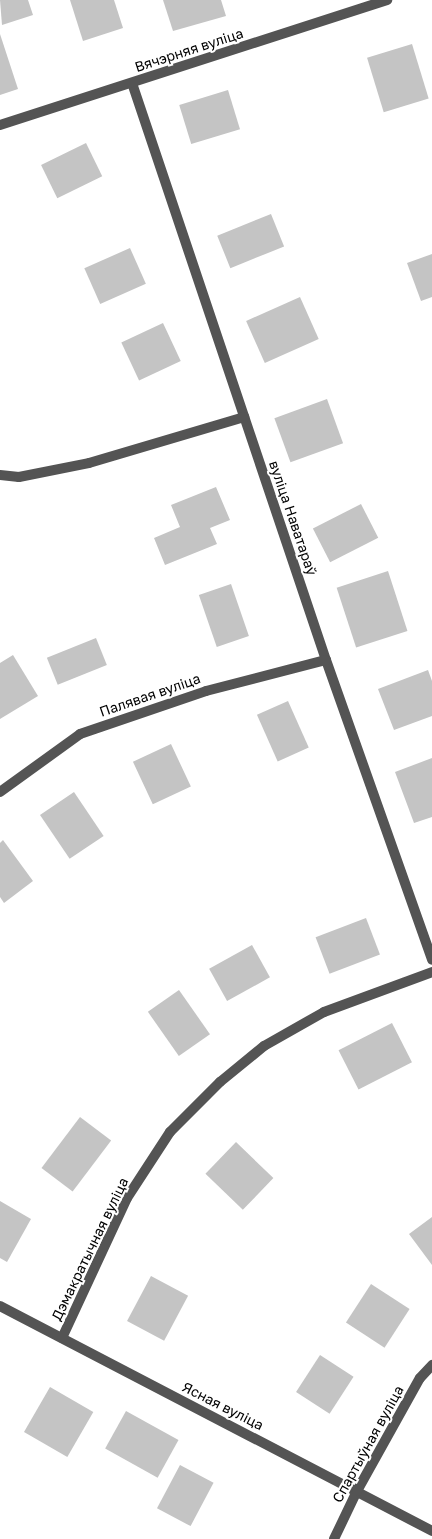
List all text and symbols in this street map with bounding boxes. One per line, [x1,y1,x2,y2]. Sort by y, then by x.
street label: Вячэрняя вуліца [133,25,245,75]
street label: вуліца Наватараў [265,458,321,578]
street label: Палявая вуліца [97,670,203,720]
street label: Дэмакратычная вуліца [48,1175,132,1323]
street label: Ясная вуліца [180,1378,266,1434]
street label: Спартыўная вуліца [329,1383,407,1505]

